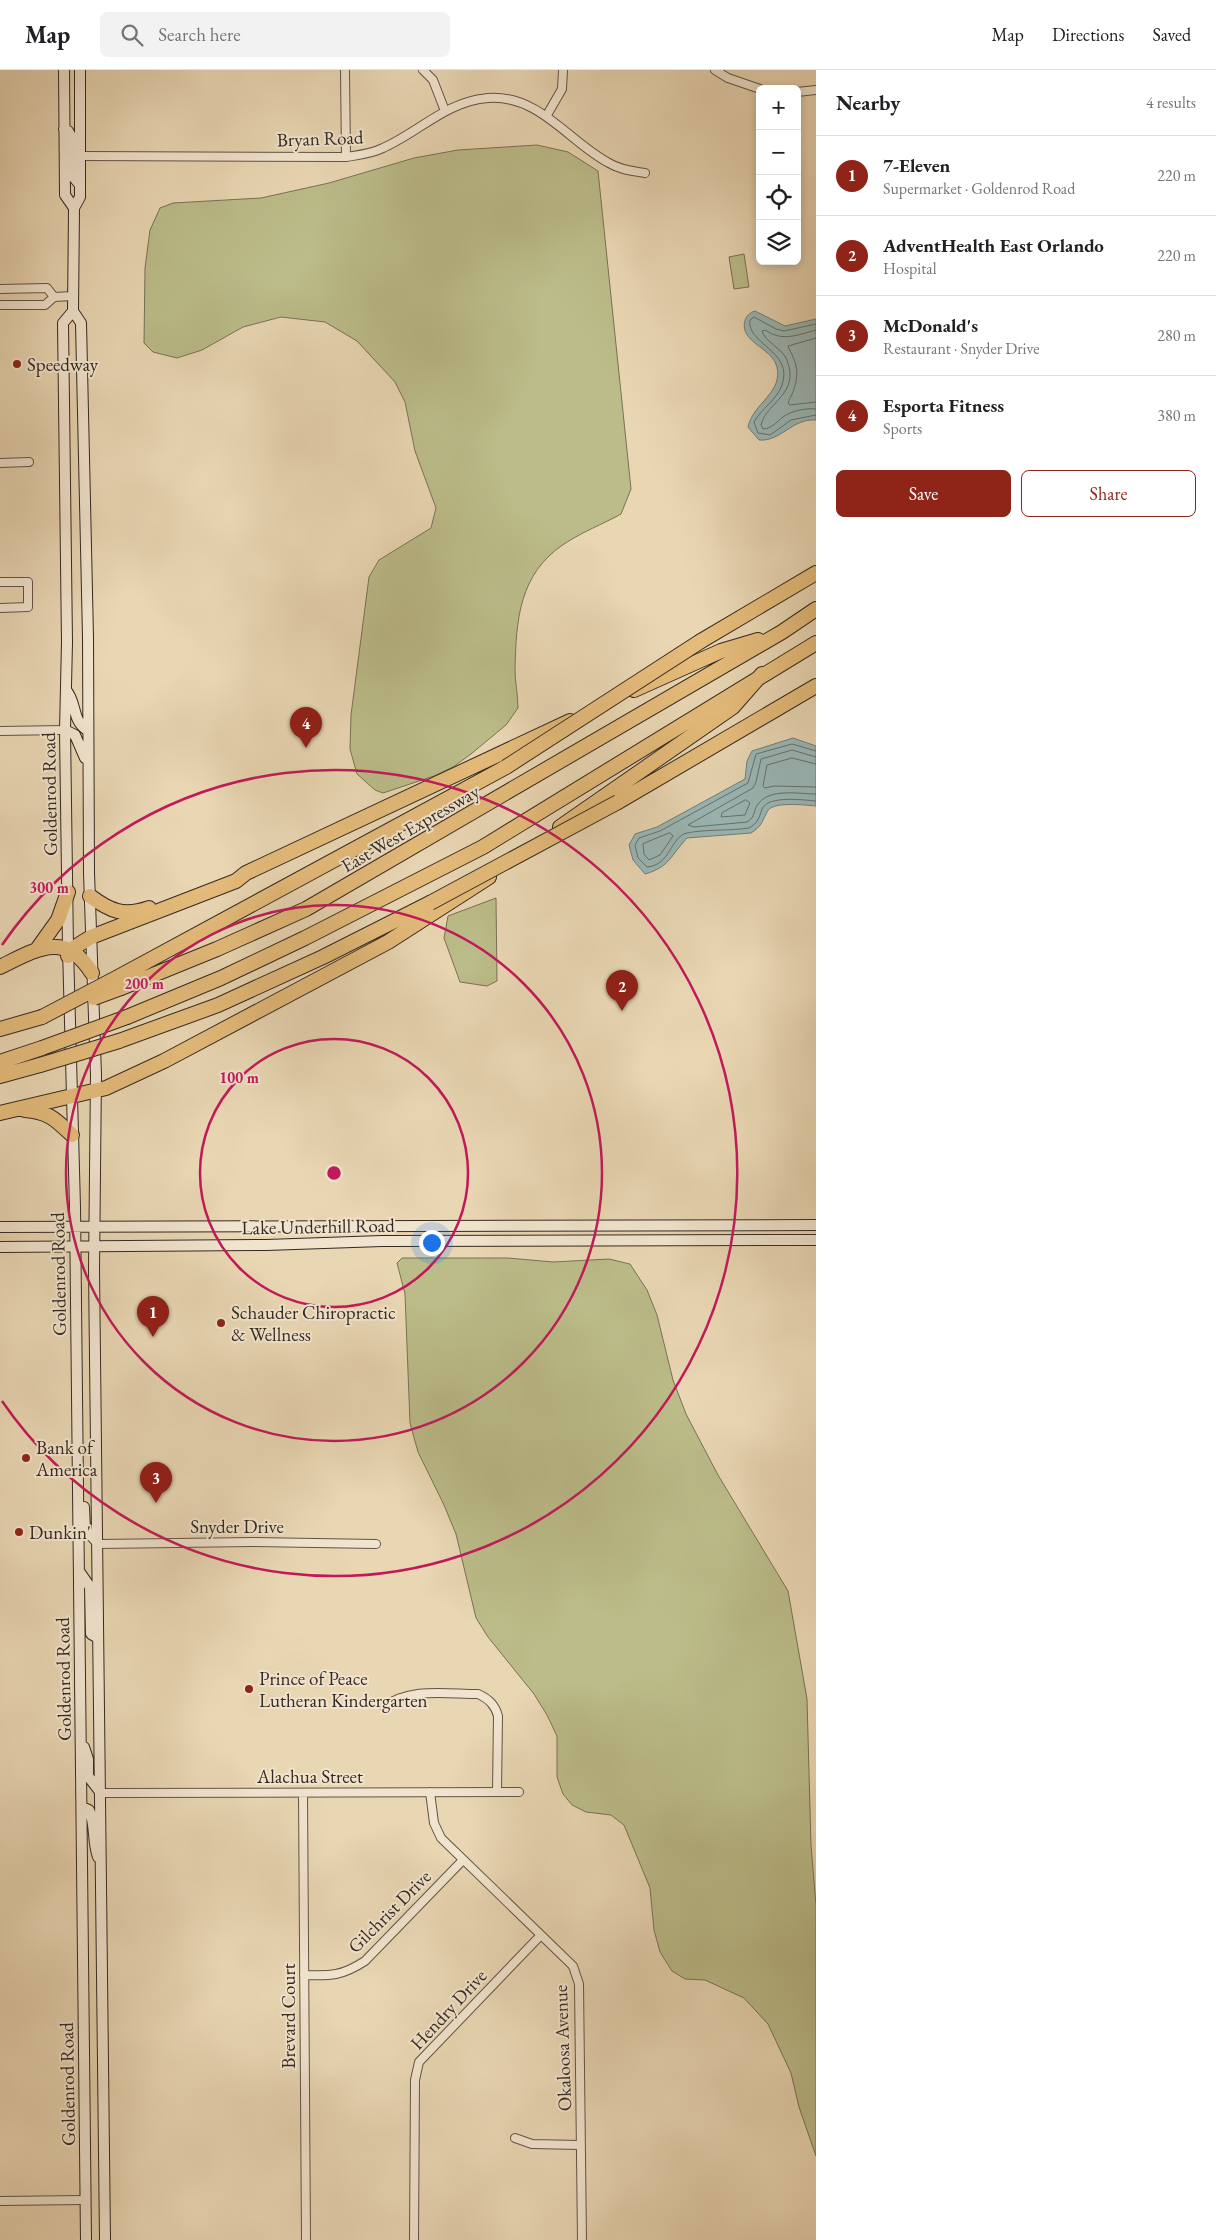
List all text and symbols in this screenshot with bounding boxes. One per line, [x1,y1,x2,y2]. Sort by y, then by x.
search box [100,12,450,57]
text: Map [25,19,70,50]
icon: search [118,21,146,49]
text: Search here [158,22,241,47]
text: Map [992,23,1024,46]
text: Directions [1052,23,1124,46]
text: Saved [1152,23,1191,46]
map controls [756,85,801,265]
button: + [756,85,801,130]
text: Nearby [836,89,900,116]
text: 4 results [1146,92,1196,113]
street label: Bryan Road [276,124,364,153]
button: − [756,130,801,175]
text: 7-Eleven [883,153,950,178]
text: 1 [848,165,856,186]
text: 220 m [1157,165,1196,186]
button: locate [756,175,801,220]
text: Supermarket · Goldenrod Road [883,178,1075,199]
button: layers [756,220,801,265]
text: AdventHealth East Orlando [883,233,1104,258]
text: 2 [848,245,856,266]
text: 220 m [1157,245,1196,266]
text: Hospital [883,258,937,279]
text: McDonald's [883,313,978,338]
text: 3 [848,325,856,346]
text: 280 m [1157,325,1196,346]
text: Restaurant · Snyder Drive [883,338,1039,359]
place label: Speedway [27,352,99,377]
marker: Speedway [11,358,23,370]
text: Esporta Fitness [883,393,1004,418]
text: 4 [848,405,856,426]
text: 380 m [1157,405,1196,426]
text: Sports [883,418,922,439]
button: Save [836,470,1011,517]
button: Share [1021,470,1196,517]
pin: 4 [290,707,322,748]
street label: Goldenrod Road [36,732,63,856]
street label: East-West Expressway [337,778,485,878]
text: 300 m [29,878,69,897]
pin: 2 [606,970,638,1011]
text: 200 m [124,974,164,993]
text: 100 m [219,1068,259,1087]
centre of rings [325,1164,343,1182]
street label: Goldenrod Road [45,1212,72,1336]
street label: Lake Underhill Road [241,1213,395,1240]
your location [419,1230,445,1256]
pin: 1 [137,1296,169,1337]
place label: Schauder Chiropractic & Wellness [231,1300,396,1347]
marker: Schauder Chiropractic & Wellness [215,1317,227,1329]
place label: Bank of America [35,1435,98,1482]
marker: Bank of America [20,1452,32,1464]
pin: 3 [140,1462,172,1503]
street label: Snyder Drive [190,1514,284,1539]
place label: Dunkin' [29,1520,91,1545]
marker: Dunkin' [13,1526,25,1538]
street label: Goldenrod Road [50,1617,77,1741]
place label: Prince of Peace Lutheran Kindergarten [259,1666,428,1713]
marker: Prince of Peace Lutheran Kindergarten [243,1683,255,1695]
street label: Alachua Street [256,1764,363,1789]
street label: Gilchrist Drive [342,1864,436,1958]
street label: Brevard Court [276,1963,301,2069]
street label: Hendry Drive [405,1964,492,2055]
street label: Okaloosa Avenue [548,1984,577,2112]
street label: Goldenrod Road [54,2022,81,2146]

